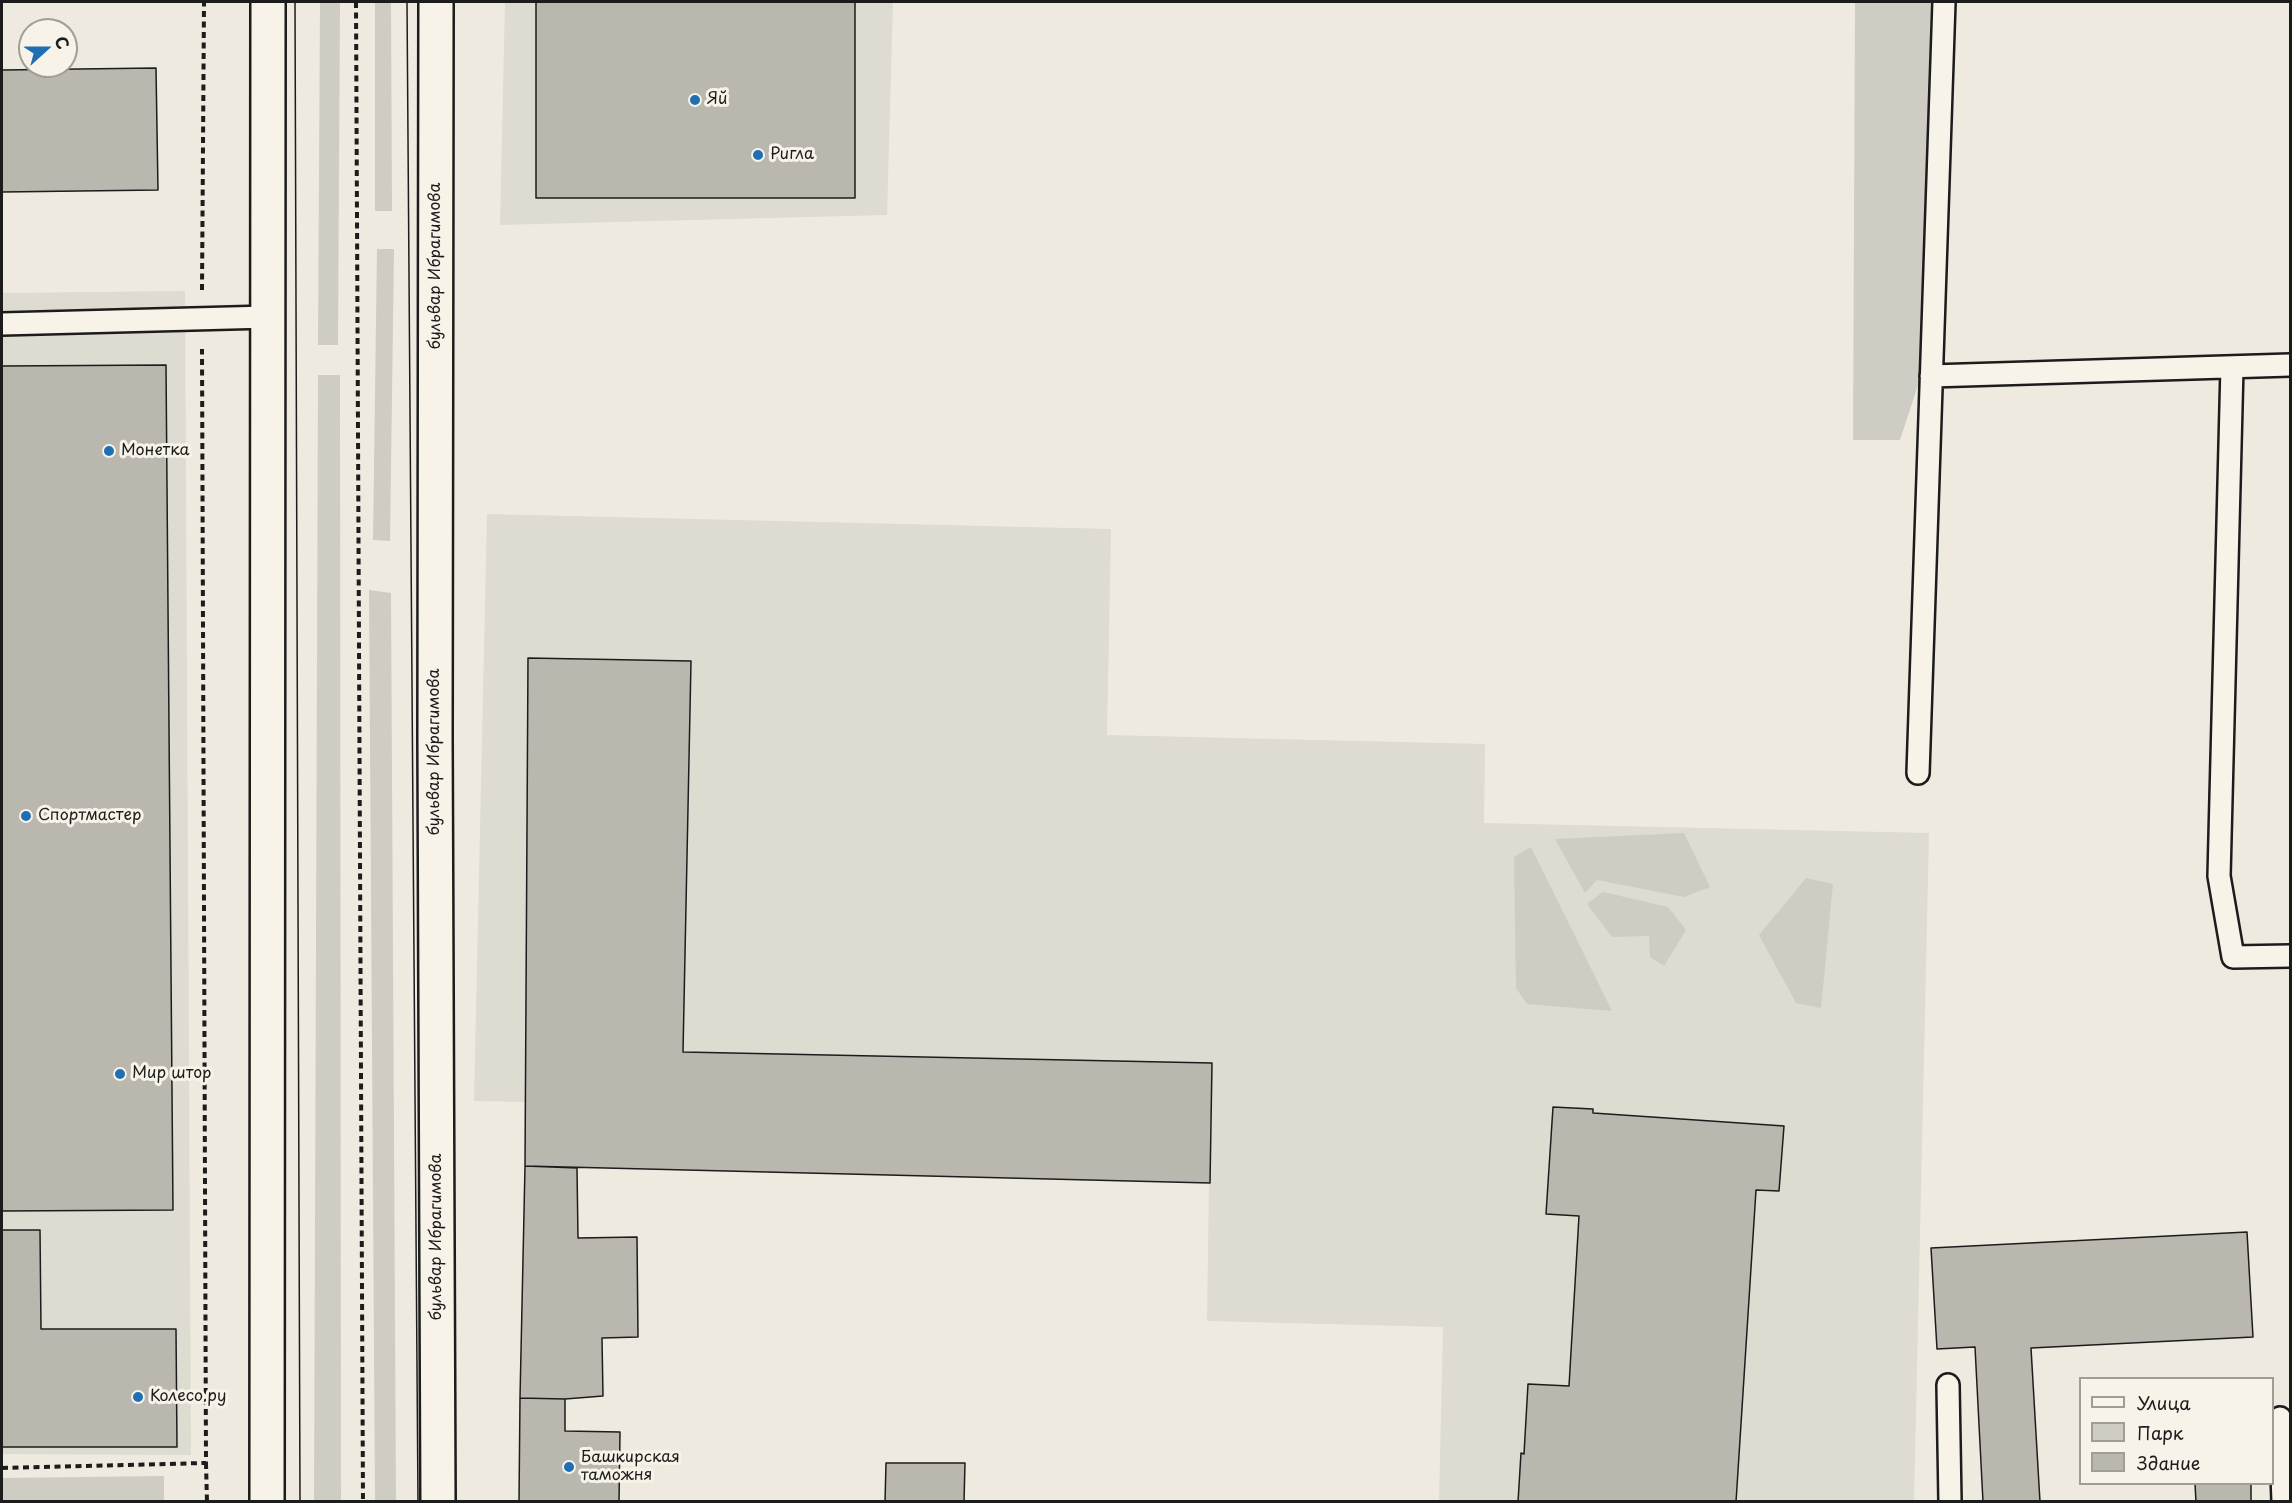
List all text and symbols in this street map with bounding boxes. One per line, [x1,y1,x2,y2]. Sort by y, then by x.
north arrow [18,18,78,78]
text: С [50,32,76,52]
place label: Яй [707,90,727,110]
marker: Яй [688,93,702,107]
place label: Ригла [770,145,814,165]
marker: Ригла [751,148,765,162]
street label: бульвар Ибрагимова [426,183,446,349]
place label: Монетка [121,441,190,461]
marker: Монетка [102,444,116,458]
street label: бульвар Ибрагимова [425,669,445,835]
place label: Спортмастер [38,806,141,826]
marker: Спортмастер [19,809,33,823]
place label: Мир штор [132,1064,211,1084]
marker: Мир штор [113,1067,127,1081]
street label: бульвар Ибрагимова [427,1154,447,1320]
legend [2079,1377,2274,1485]
place label: Колесо.ру [150,1387,226,1407]
text: Улица [2137,1389,2191,1416]
marker: Колесо.ру [131,1390,145,1404]
text: Парк [2137,1419,2183,1446]
place label: Башкирская таможня [581,1448,680,1486]
text: Здание [2137,1449,2200,1476]
marker: Башкирская таможня [562,1460,576,1474]

